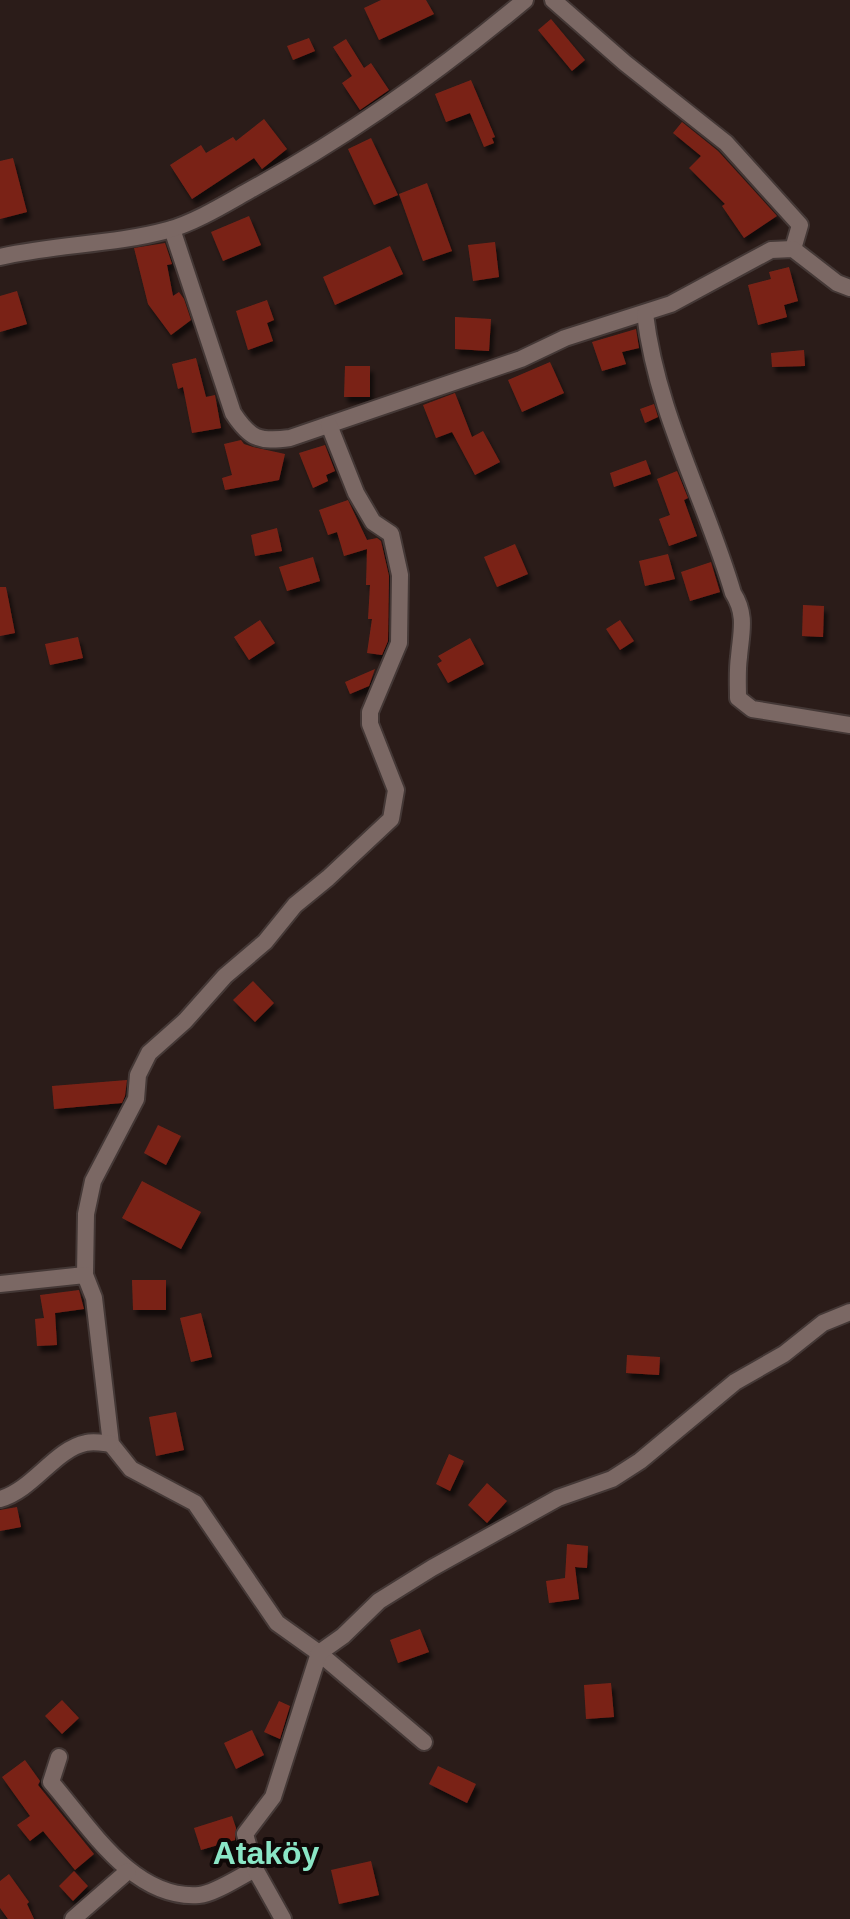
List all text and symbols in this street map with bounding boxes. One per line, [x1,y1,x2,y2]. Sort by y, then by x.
district label: Ataköy [213,1835,320,1871]

